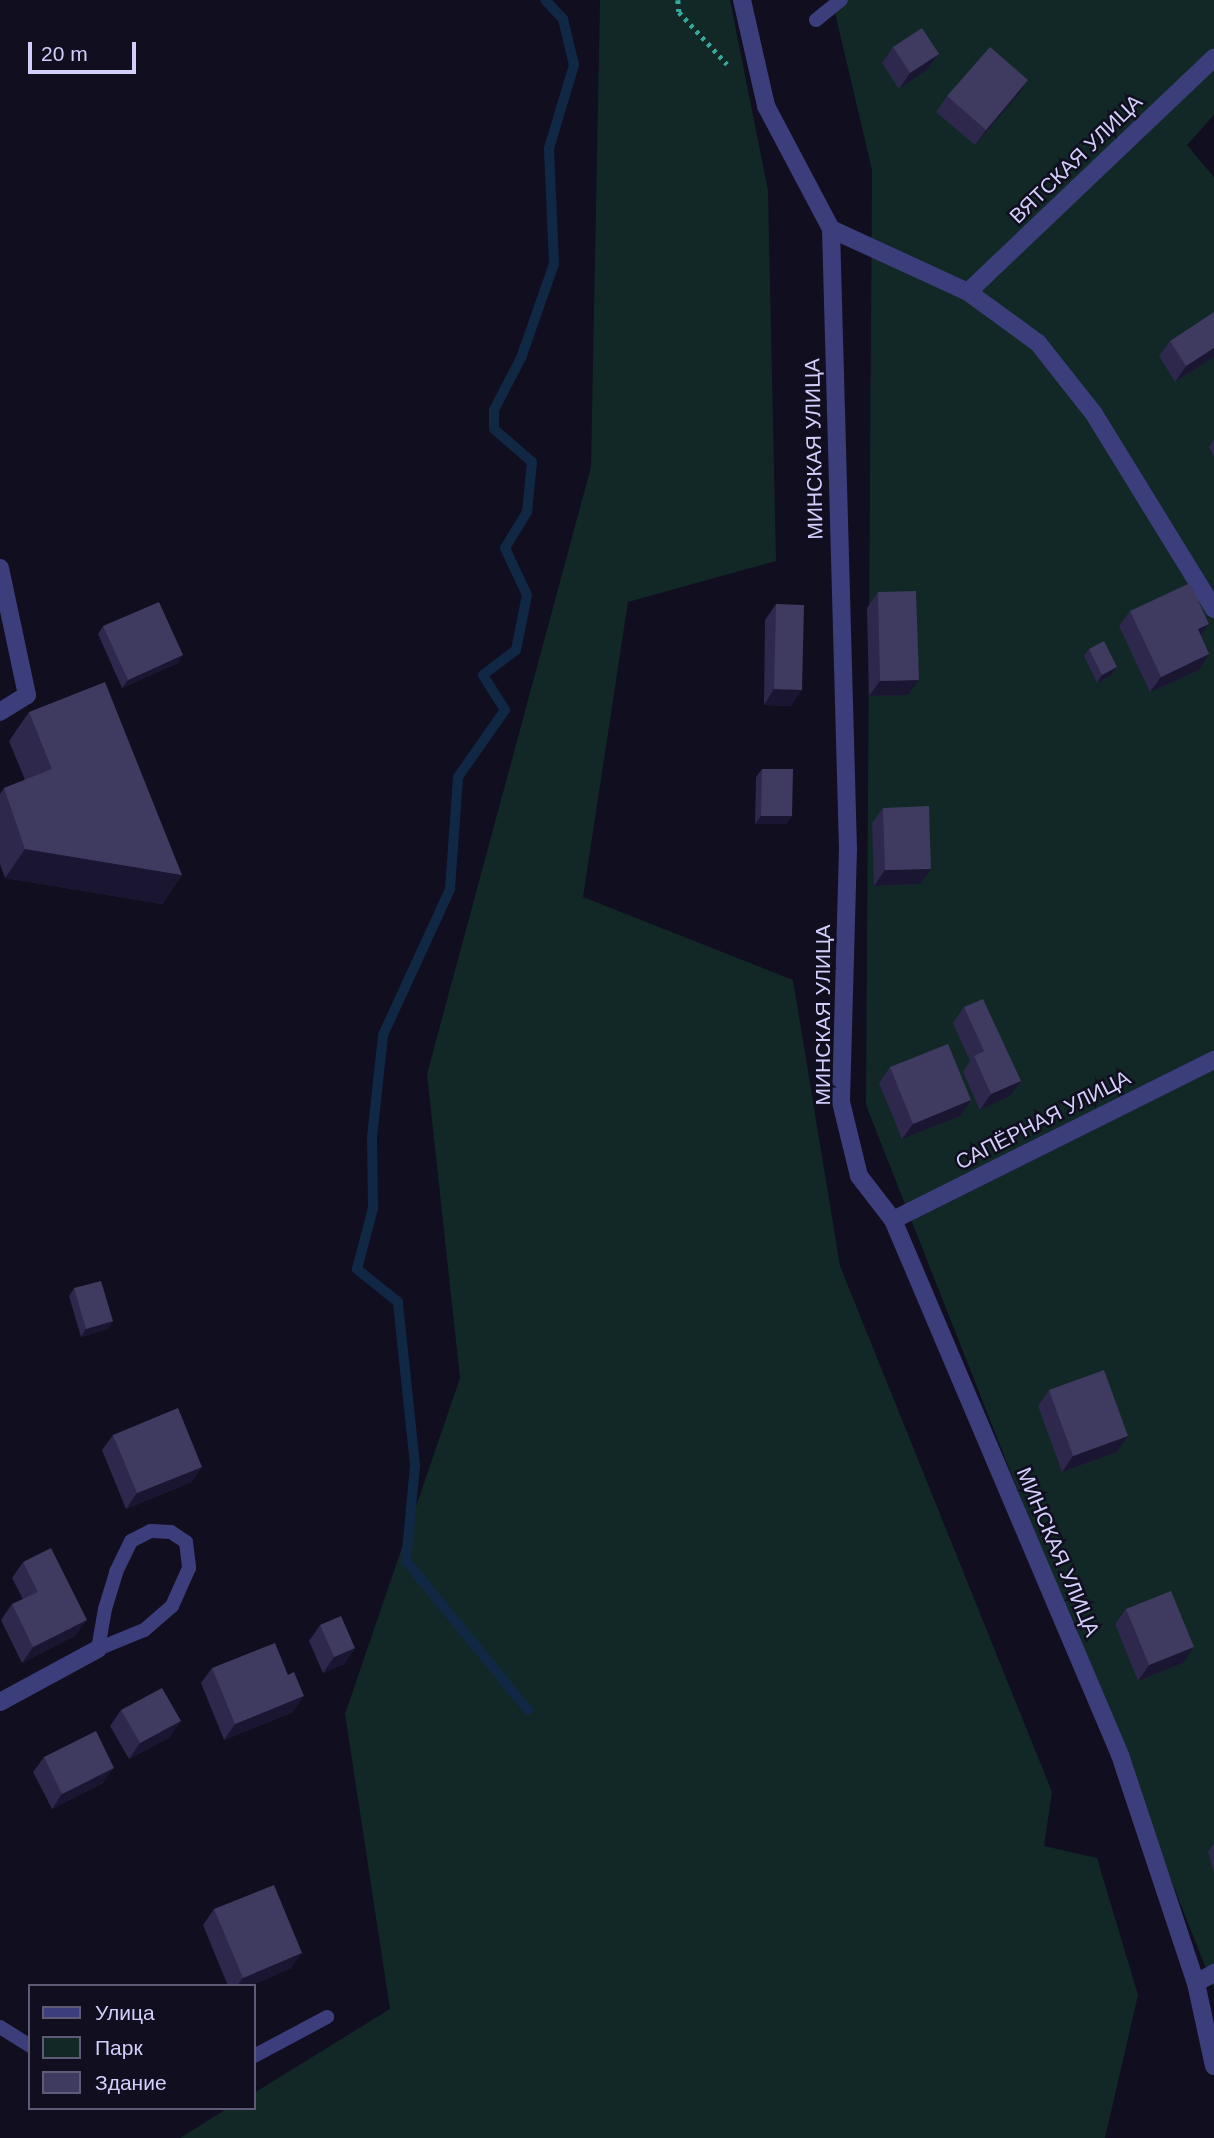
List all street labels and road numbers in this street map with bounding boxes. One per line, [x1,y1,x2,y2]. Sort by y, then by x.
street label: ВЯТСКАЯ УЛИЦА [1004,89,1148,229]
street label: МИНСКАЯ УЛИЦА [800,358,828,540]
street label: МИНСКАЯ УЛИЦА [810,924,836,1106]
street label: САПЁРНАЯ УЛИЦА [951,1065,1135,1175]
street label: МИНСКАЯ УЛИЦА [1011,1464,1105,1640]

